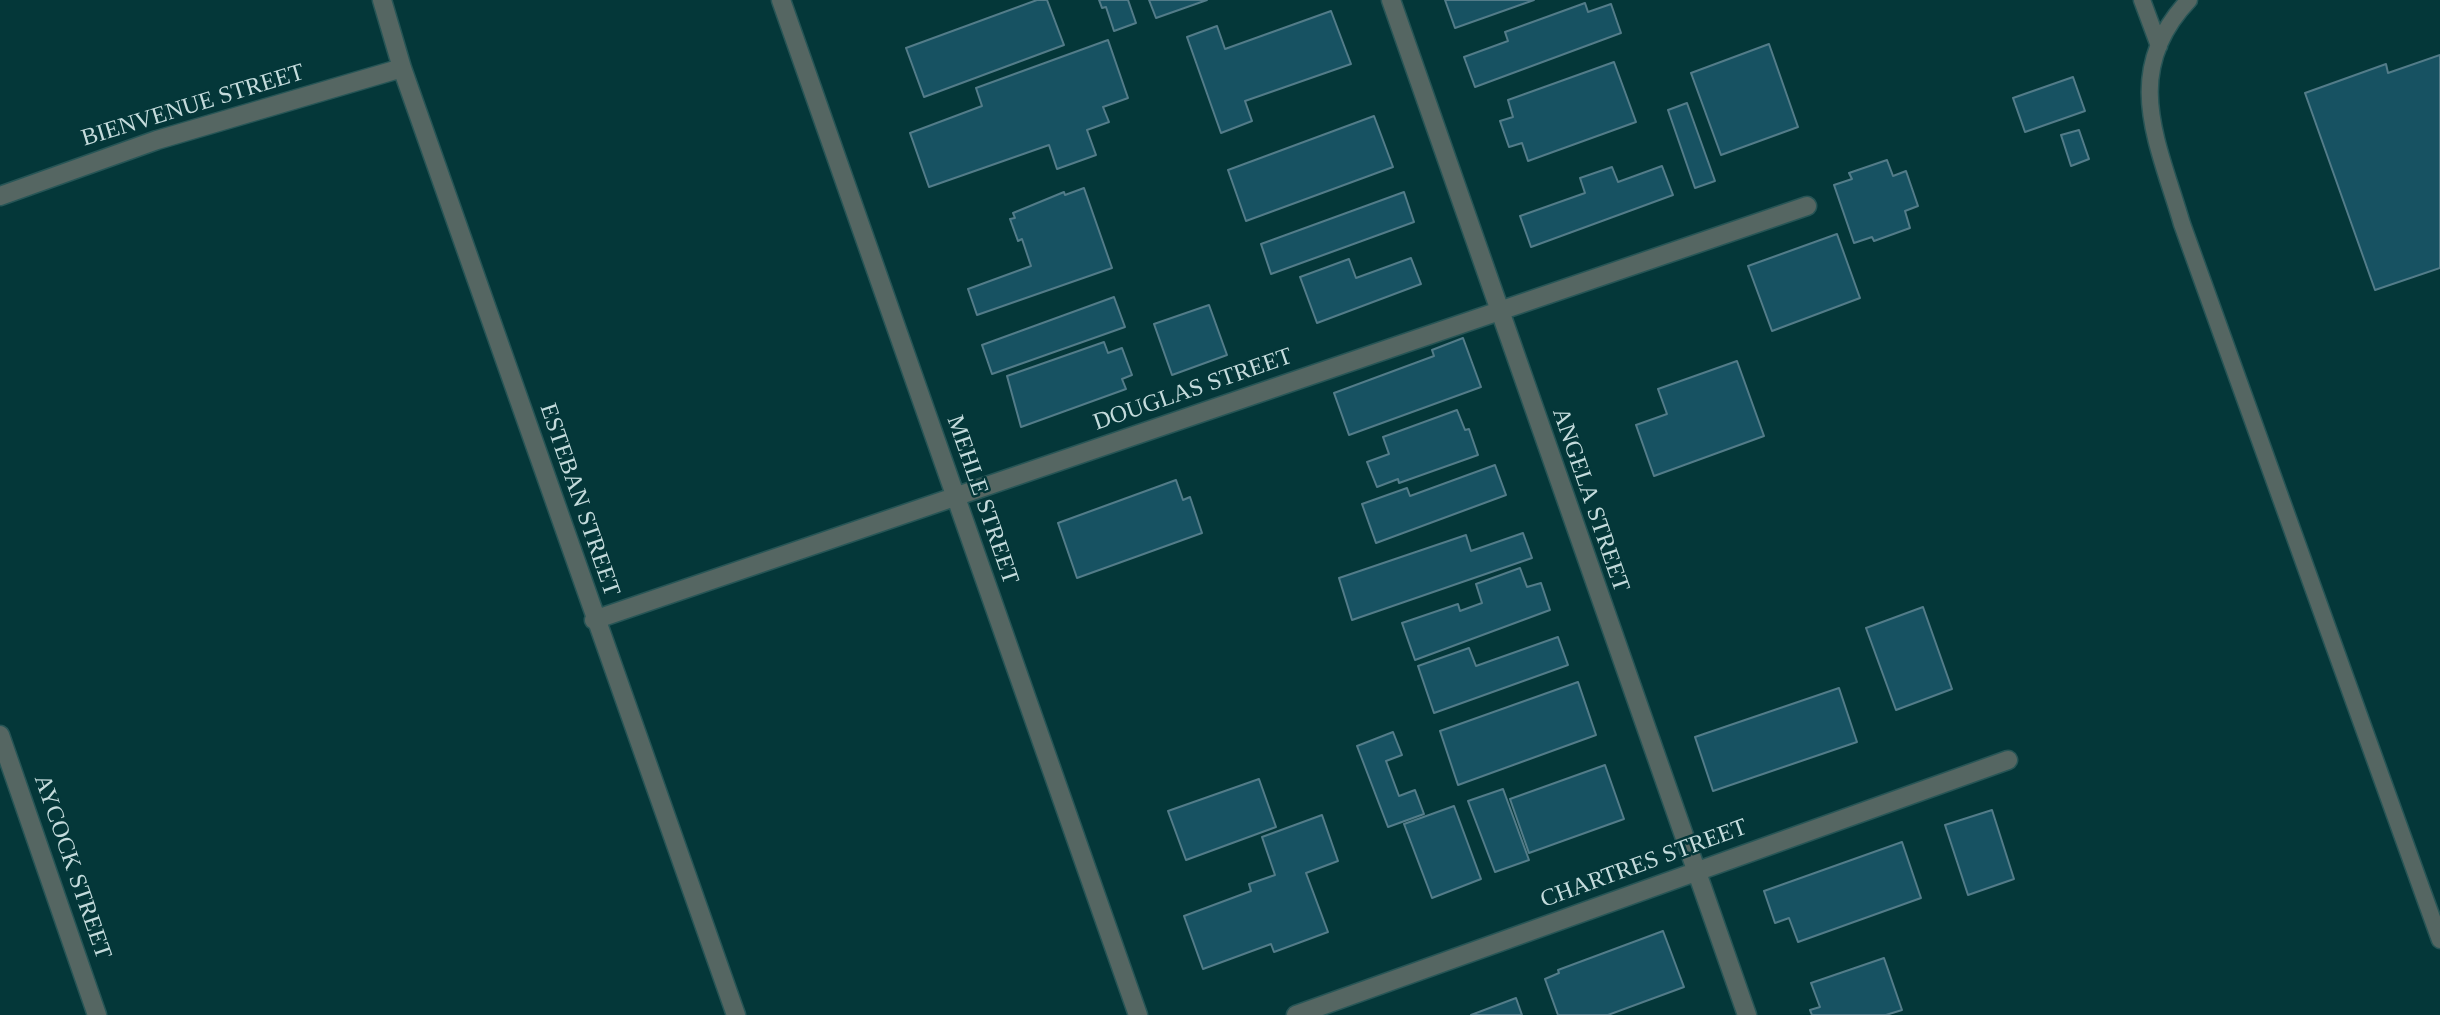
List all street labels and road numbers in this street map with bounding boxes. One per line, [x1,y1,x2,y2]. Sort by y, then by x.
street label: BIENVENUE STREET [78,58,308,154]
street label: DOUGLAS STREET [1090,342,1296,438]
street label: ESTEBAN STREET [533,400,625,600]
street label: ANGELA STREET [1545,404,1635,596]
street label: MEHLE STREET [940,412,1024,588]
street label: AYCOCK STREET [27,771,117,963]
street label: CHARTRES STREET [1537,813,1751,915]

